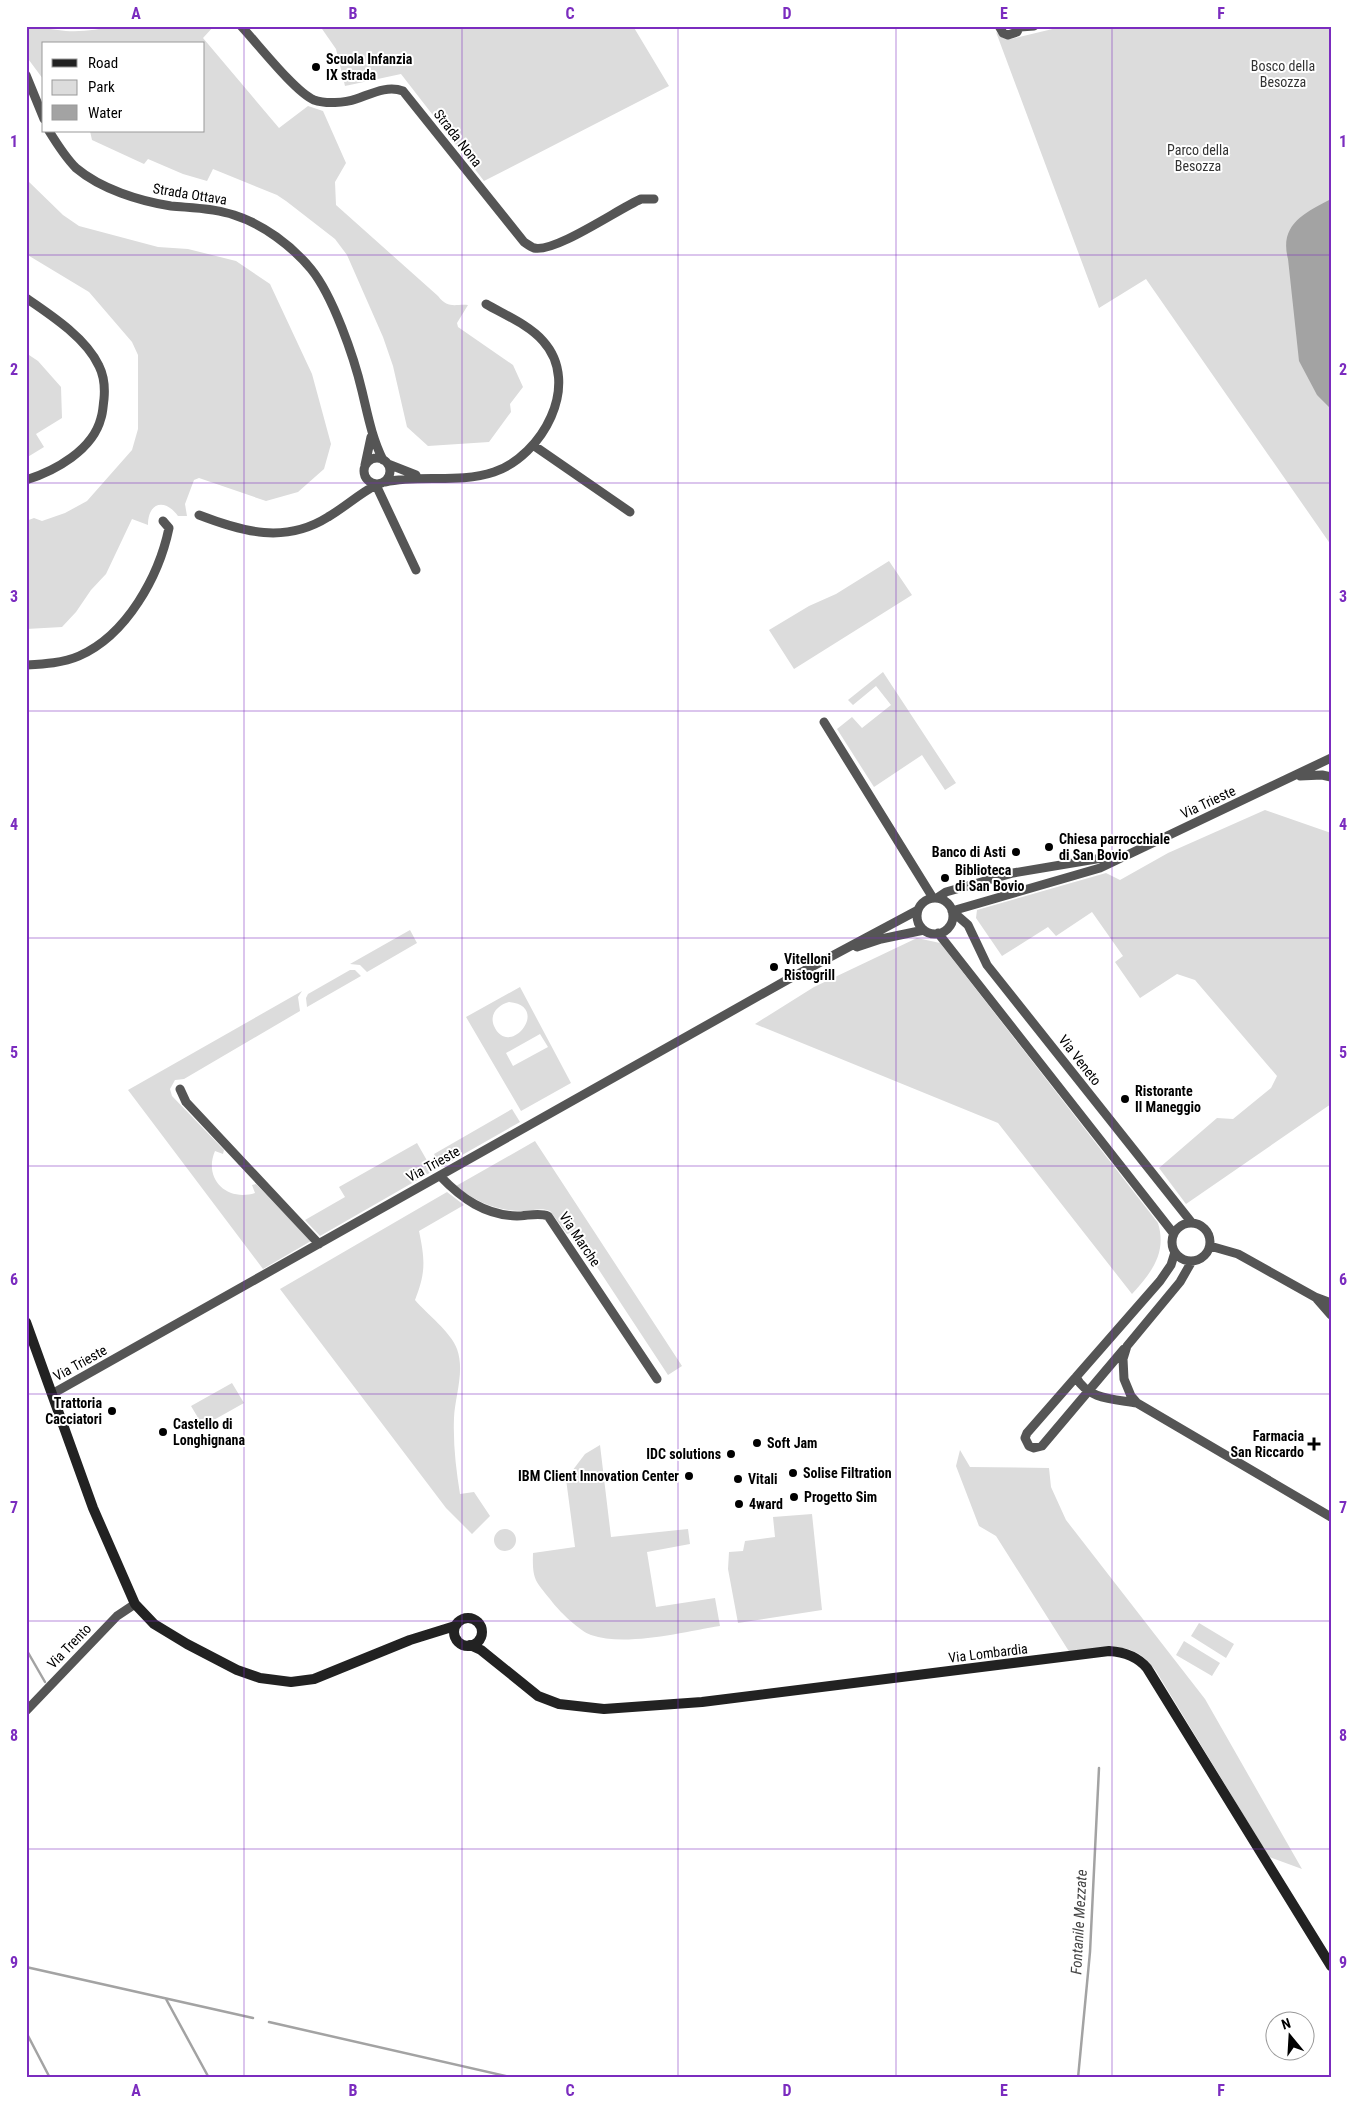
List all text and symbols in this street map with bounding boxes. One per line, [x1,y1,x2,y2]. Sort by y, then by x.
text: A [131,4,141,23]
text: B [349,4,358,23]
text: C [565,4,575,23]
text: D [782,4,792,23]
text: E [1000,4,1008,23]
text: F [1217,4,1225,23]
legend [42,42,205,132]
place label: Scuola Infanzia IX strada [326,51,413,83]
text: Road [88,54,118,72]
park label: Bosco della Besozza [1251,58,1315,90]
marker: Scuola Infanzia IX strada [310,61,322,73]
text: Park [88,78,115,96]
text: Water [88,104,123,122]
street label: Strada Nona [431,106,485,170]
text: 1 [10,132,18,151]
text: 1 [1339,132,1347,151]
park label: Parco della Besozza [1167,142,1229,174]
street label: Strada Ottava [152,180,228,208]
text: 2 [10,360,18,379]
text: 2 [1339,360,1347,379]
text: 3 [10,587,18,606]
text: 3 [1339,587,1347,606]
street label: Via Trieste [1178,782,1238,822]
text: 4 [10,815,18,834]
text: 4 [1339,815,1347,834]
place label: Chiesa parrocchiale di San Bovio [1059,831,1170,863]
marker: Chiesa parrocchiale di San Bovio [1043,841,1055,853]
place label: Banco di Asti [932,844,1006,860]
marker: Banco di Asti [1010,846,1022,858]
place label: Biblioteca di San Bovio [955,862,1024,894]
marker: Biblioteca di San Bovio [939,872,951,884]
place label: Vitelloni Ristogrill [784,951,835,983]
marker: Vitelloni Ristogrill [768,961,780,973]
street label: Via Veneto [1055,1032,1105,1088]
text: 5 [10,1043,18,1062]
text: 5 [1339,1043,1347,1062]
place label: Ristorante Il Maneggio [1135,1083,1201,1115]
marker: Ristorante Il Maneggio [1119,1093,1131,1105]
street label: Via Trieste [403,1143,463,1185]
street label: Via Marche [556,1209,604,1270]
text: 6 [10,1270,18,1289]
text: 6 [1339,1270,1347,1289]
street label: Via Trieste [50,1342,110,1384]
place label: Trattoria Cacciatori [45,1395,102,1427]
marker: Trattoria Cacciatori [106,1405,118,1417]
place label: Castello di Longhignana [173,1416,245,1448]
marker: Castello di Longhignana [157,1426,169,1438]
place label: Farmacia San Riccardo [1231,1428,1304,1460]
place label: Soft Jam [767,1435,817,1451]
marker: Soft Jam [751,1437,763,1449]
marker: Farmacia San Riccardo [1308,1438,1320,1450]
place label: IDC solutions [646,1446,721,1462]
marker: IDC solutions [725,1448,737,1460]
place label: Solise Filtration [803,1465,892,1481]
marker: Solise Filtration [787,1467,799,1479]
place label: IBM Client Innovation Center [518,1468,679,1484]
marker: IBM Client Innovation Center [683,1470,695,1482]
place label: Vitali [748,1471,778,1487]
marker: Vitali [732,1473,744,1485]
place label: Progetto Sim [804,1489,877,1505]
marker: Progetto Sim [788,1491,800,1503]
place label: 4ward [749,1496,783,1512]
text: 7 [10,1498,18,1517]
marker: 4ward [733,1498,745,1510]
text: 7 [1339,1498,1347,1517]
street label: Via Trento [44,1620,94,1672]
street label: Via Lombardia [947,1640,1029,1666]
text: 8 [10,1726,18,1745]
text: 8 [1339,1726,1347,1745]
water label: Fontanile Mezzate [1067,1869,1091,1975]
text: 9 [10,1953,18,1972]
text: 9 [1339,1953,1347,1972]
north arrow [1264,2012,1314,2062]
text: N [1279,2015,1293,2033]
text: A [131,2081,141,2100]
text: B [349,2081,358,2100]
text: C [565,2081,575,2100]
text: D [782,2081,792,2100]
text: E [1000,2081,1008,2100]
text: F [1217,2081,1225,2100]

